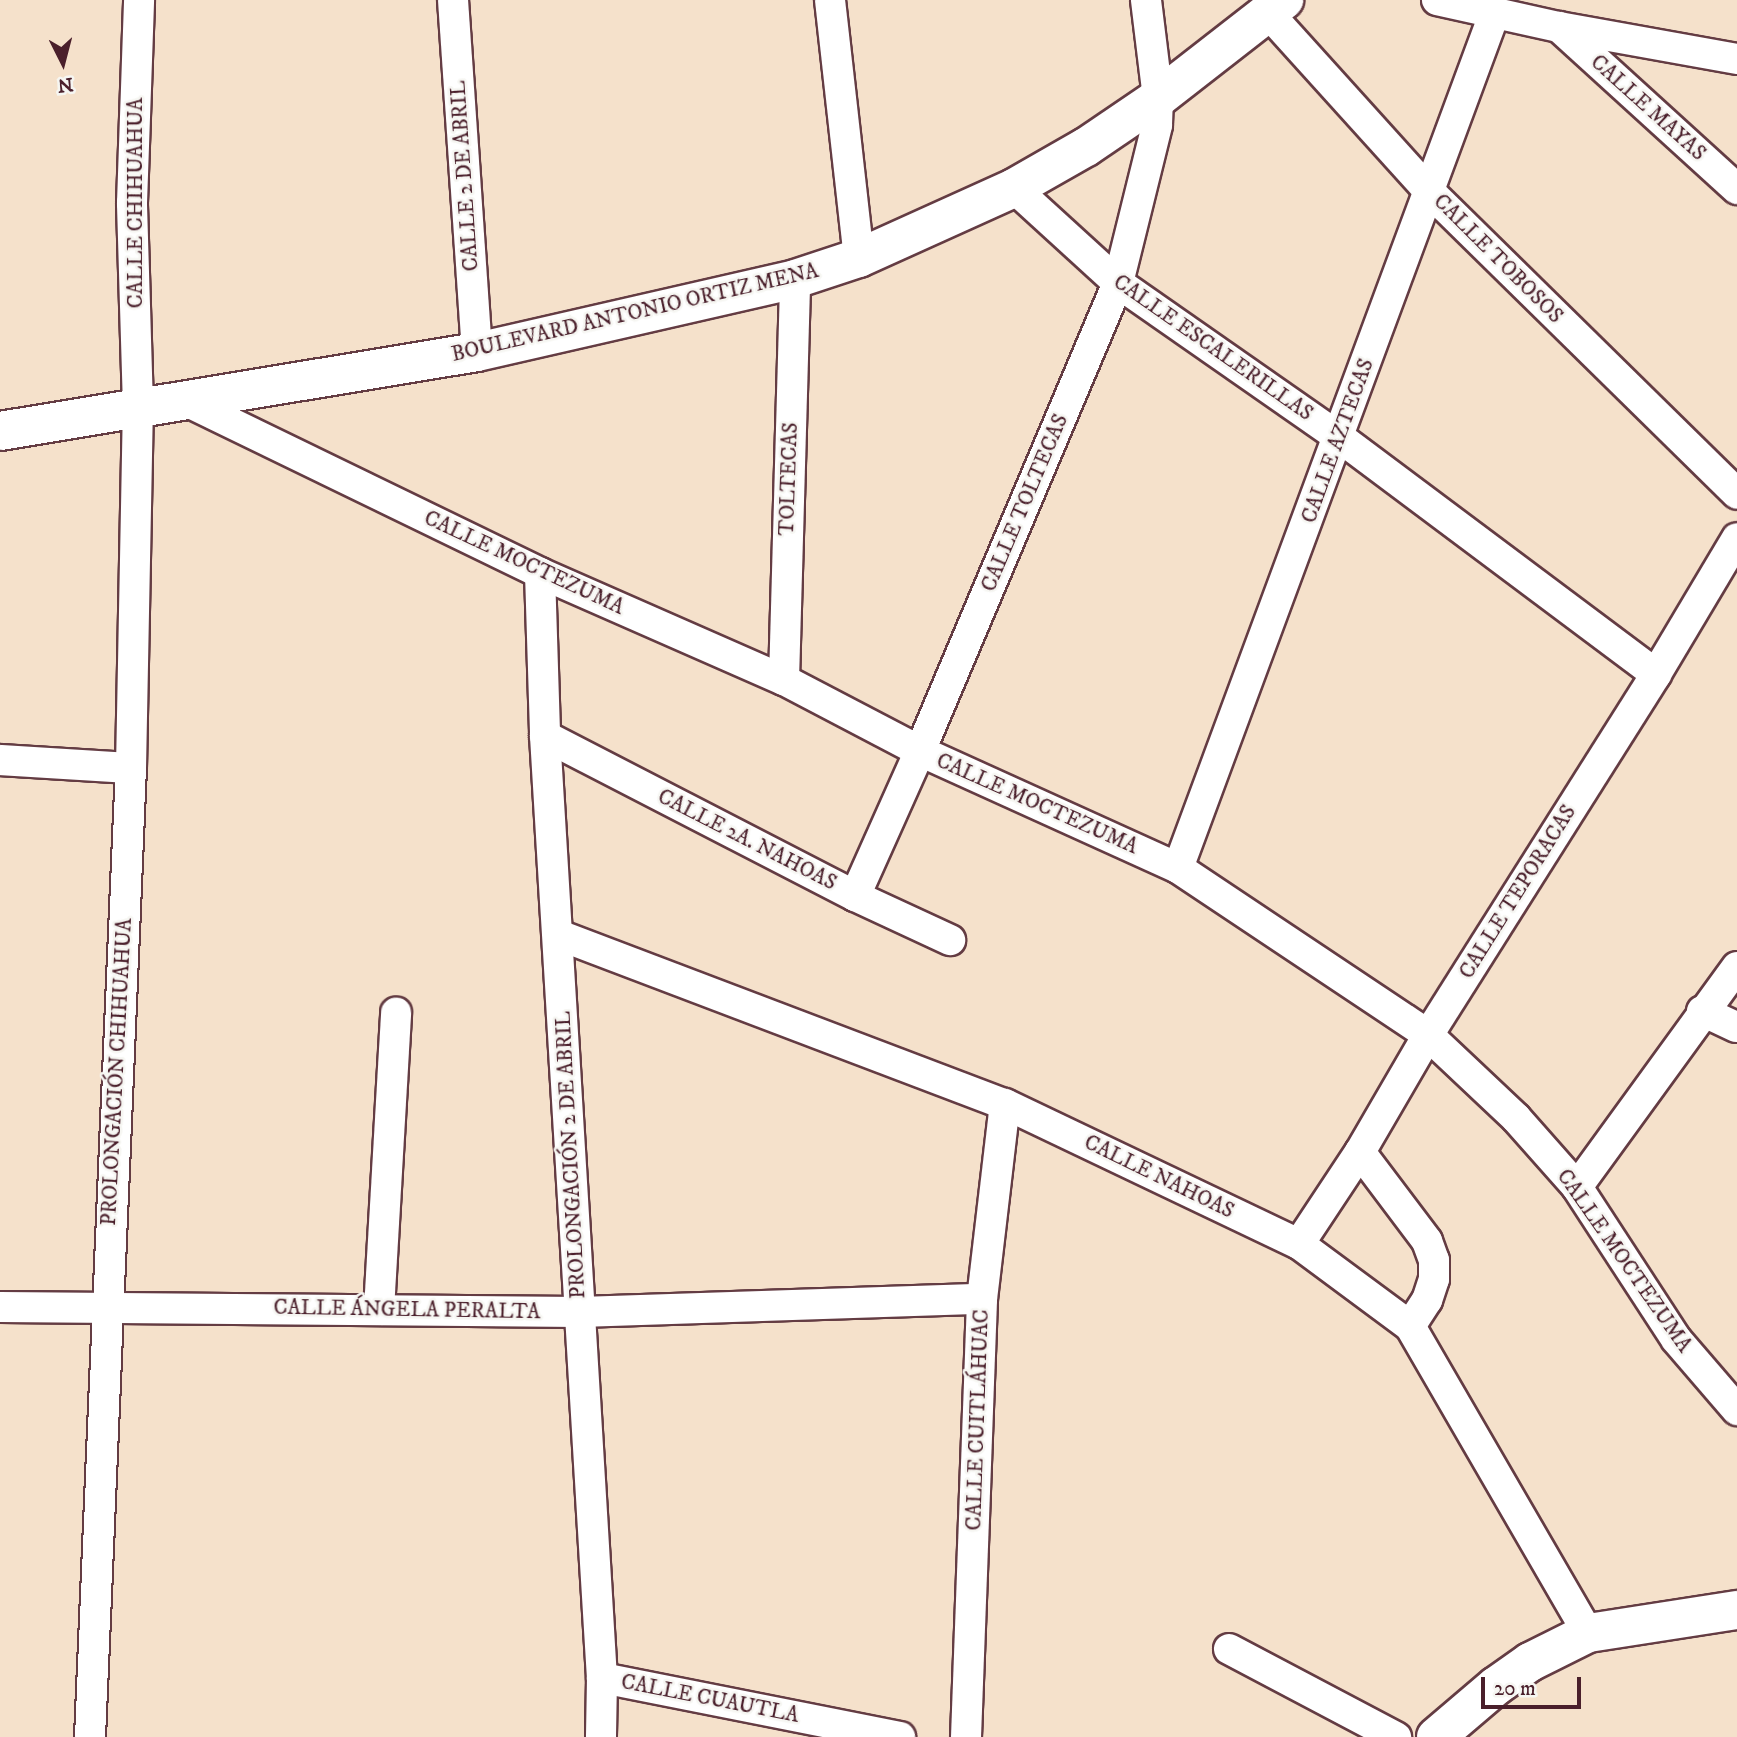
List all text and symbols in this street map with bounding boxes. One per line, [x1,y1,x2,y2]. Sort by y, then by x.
north arrow [28,28,98,98]
street label: CALLE MAYAS [1585,50,1711,166]
text: N [56,72,74,97]
street label: CALLE 2 DE ABRIL [446,80,484,272]
street label: CALLE CHIHUAHUA [123,98,149,308]
street label: CALLE TOBOSOS [1428,189,1568,329]
street label: BOULEVARD ANTONIO ORTIZ MENA [449,258,821,368]
street label: CALLE ESCALERILLAS [1108,269,1318,427]
street label: CALLE AZTECAS [1297,355,1379,527]
street label: CALLE TOLTECAS [976,411,1074,595]
street label: TOLTECAS [774,422,804,536]
street label: CALLE MOCTEZUMA [420,506,628,620]
street label: CALLE MOCTEZUMA [932,748,1142,860]
street label: CALLE 2A. NAHOAS [653,784,841,896]
street label: CALLE TEPORACAS [1454,800,1582,984]
street label: PROLONGACIÓN CHIHUAHUA [96,918,138,1226]
street label: PROLONGACIÓN 2 DE ABRIL [551,1011,591,1299]
street label: CALLE NAHOAS [1080,1130,1238,1224]
street label: CALLE MOCTEZUMA [1551,1165,1697,1357]
street label: CALLE ÁNGELA PERALTA [273,1295,541,1325]
street label: CALLE CUITLÁHUAC [962,1309,994,1531]
scale bar [1485,1664,1585,1708]
street label: CALLE CUAUTLA [619,1669,801,1729]
text: 20 m [1494,1676,1536,1702]

